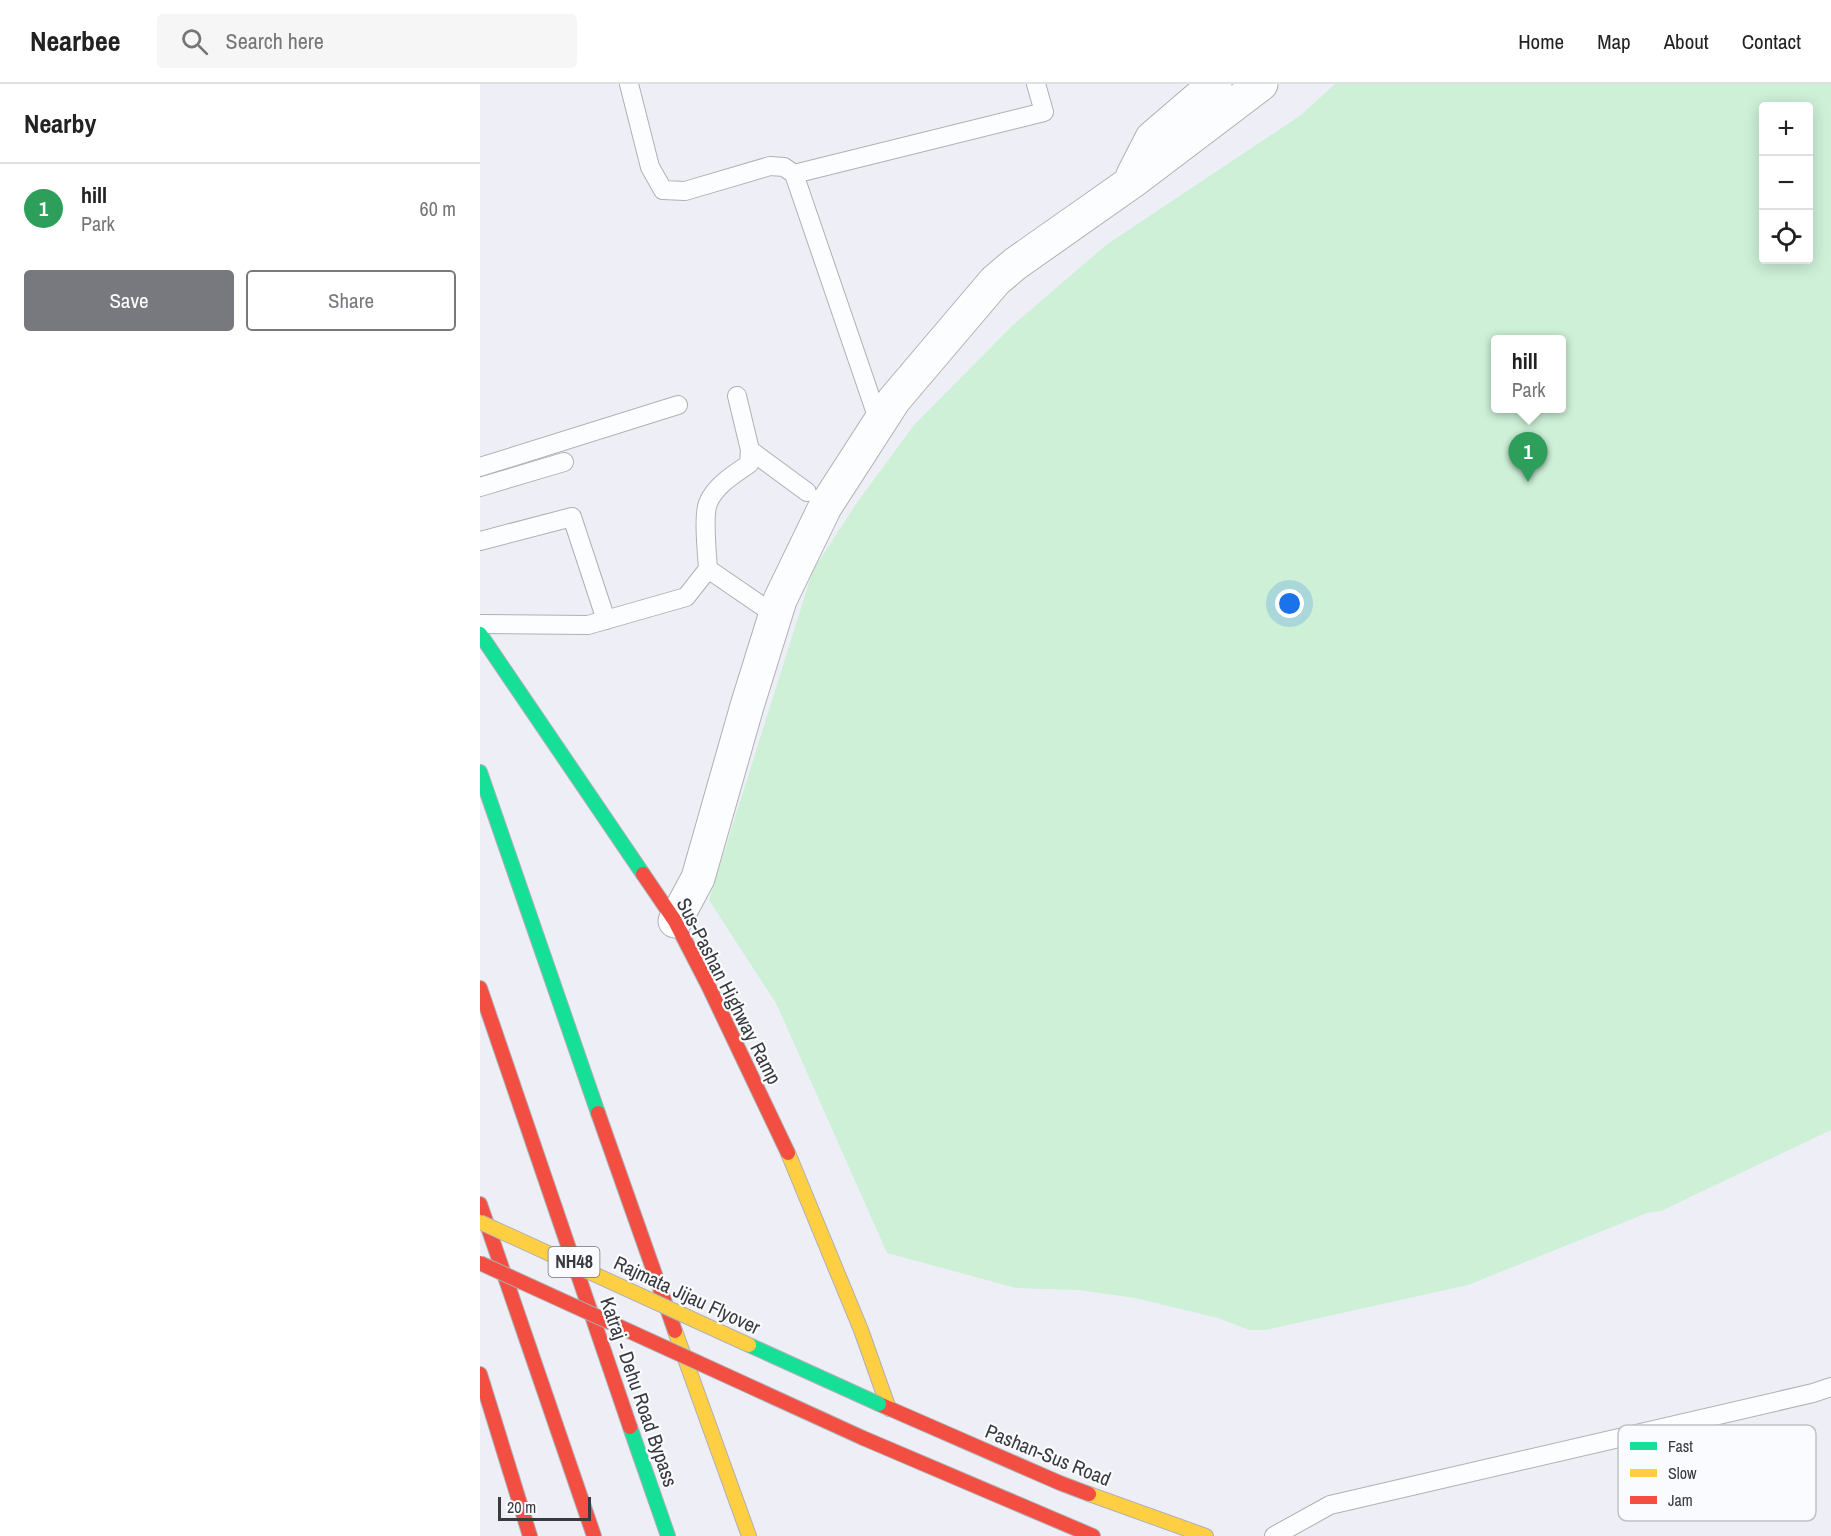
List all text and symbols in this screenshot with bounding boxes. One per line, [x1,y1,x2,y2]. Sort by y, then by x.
search box [157,14,577,68]
text: Nearbee [30,22,121,60]
icon: search [178,25,211,58]
text: Search here [226,26,324,56]
text: Home [1518,27,1564,56]
text: Map [1597,27,1631,56]
text: About [1664,27,1709,56]
text: Contact [1742,27,1801,56]
map controls [1759,102,1813,264]
button: + [1759,102,1813,156]
text: Nearby [24,106,96,141]
button: − [1759,156,1813,210]
text: hill [81,180,107,210]
text: 1 [39,195,48,222]
text: 60 m [420,195,456,222]
text: Park [81,210,115,237]
button: locate [1759,210,1813,264]
button: Save [24,270,234,331]
button: Share [246,270,456,331]
popup [1491,335,1566,413]
text: hill [1512,346,1538,376]
text: Park [1512,376,1545,403]
pin: 1 [1508,432,1548,482]
your location [1275,589,1304,618]
street label: Sus-Pashan Highway Ramp [671,893,788,1089]
road number: NH48 [548,1247,599,1277]
street label: Rajmata Jijau Flyover [610,1249,765,1341]
street label: Katraj - Dehu Road Bypass [594,1293,685,1490]
street label: Pashan-Sus Road [981,1417,1115,1492]
legend [1618,1425,1816,1521]
text: Fast [1668,1435,1693,1457]
text: Slow [1668,1462,1697,1484]
text: Jam [1668,1489,1693,1511]
scale bar [498,1494,591,1522]
text: 20 m [507,1496,536,1518]

